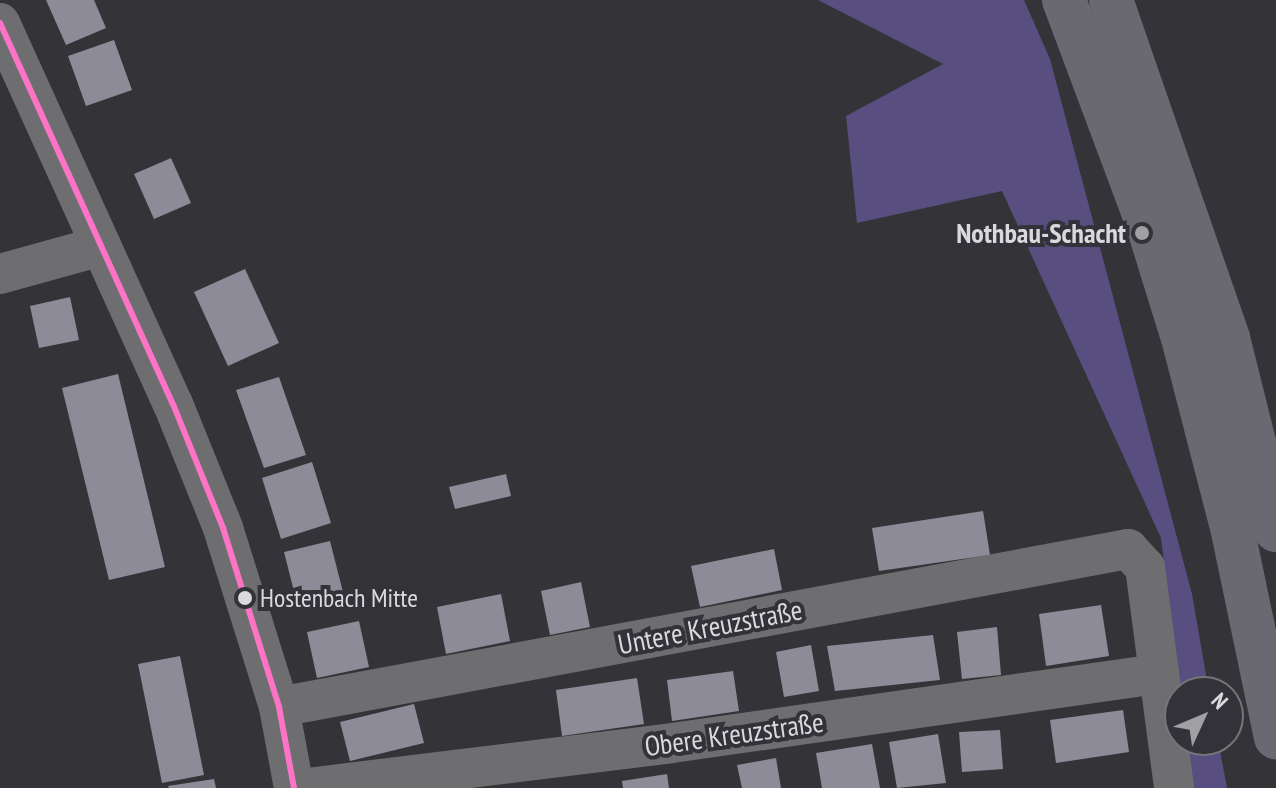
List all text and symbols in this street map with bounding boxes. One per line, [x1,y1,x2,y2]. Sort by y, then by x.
place label: Nothbau-Schacht [956,216,1126,250]
marker: Nothbau-Schacht [1133,224,1151,242]
place label: Hostenbach Mitte [260,582,418,614]
marker: Hostenbach Mitte [237,590,253,606]
street label: Untere Kreuzstraße [615,593,805,661]
north arrow [1164,676,1244,756]
text: N [1206,687,1234,715]
street label: Obere Kreuzstraße [642,705,826,763]

